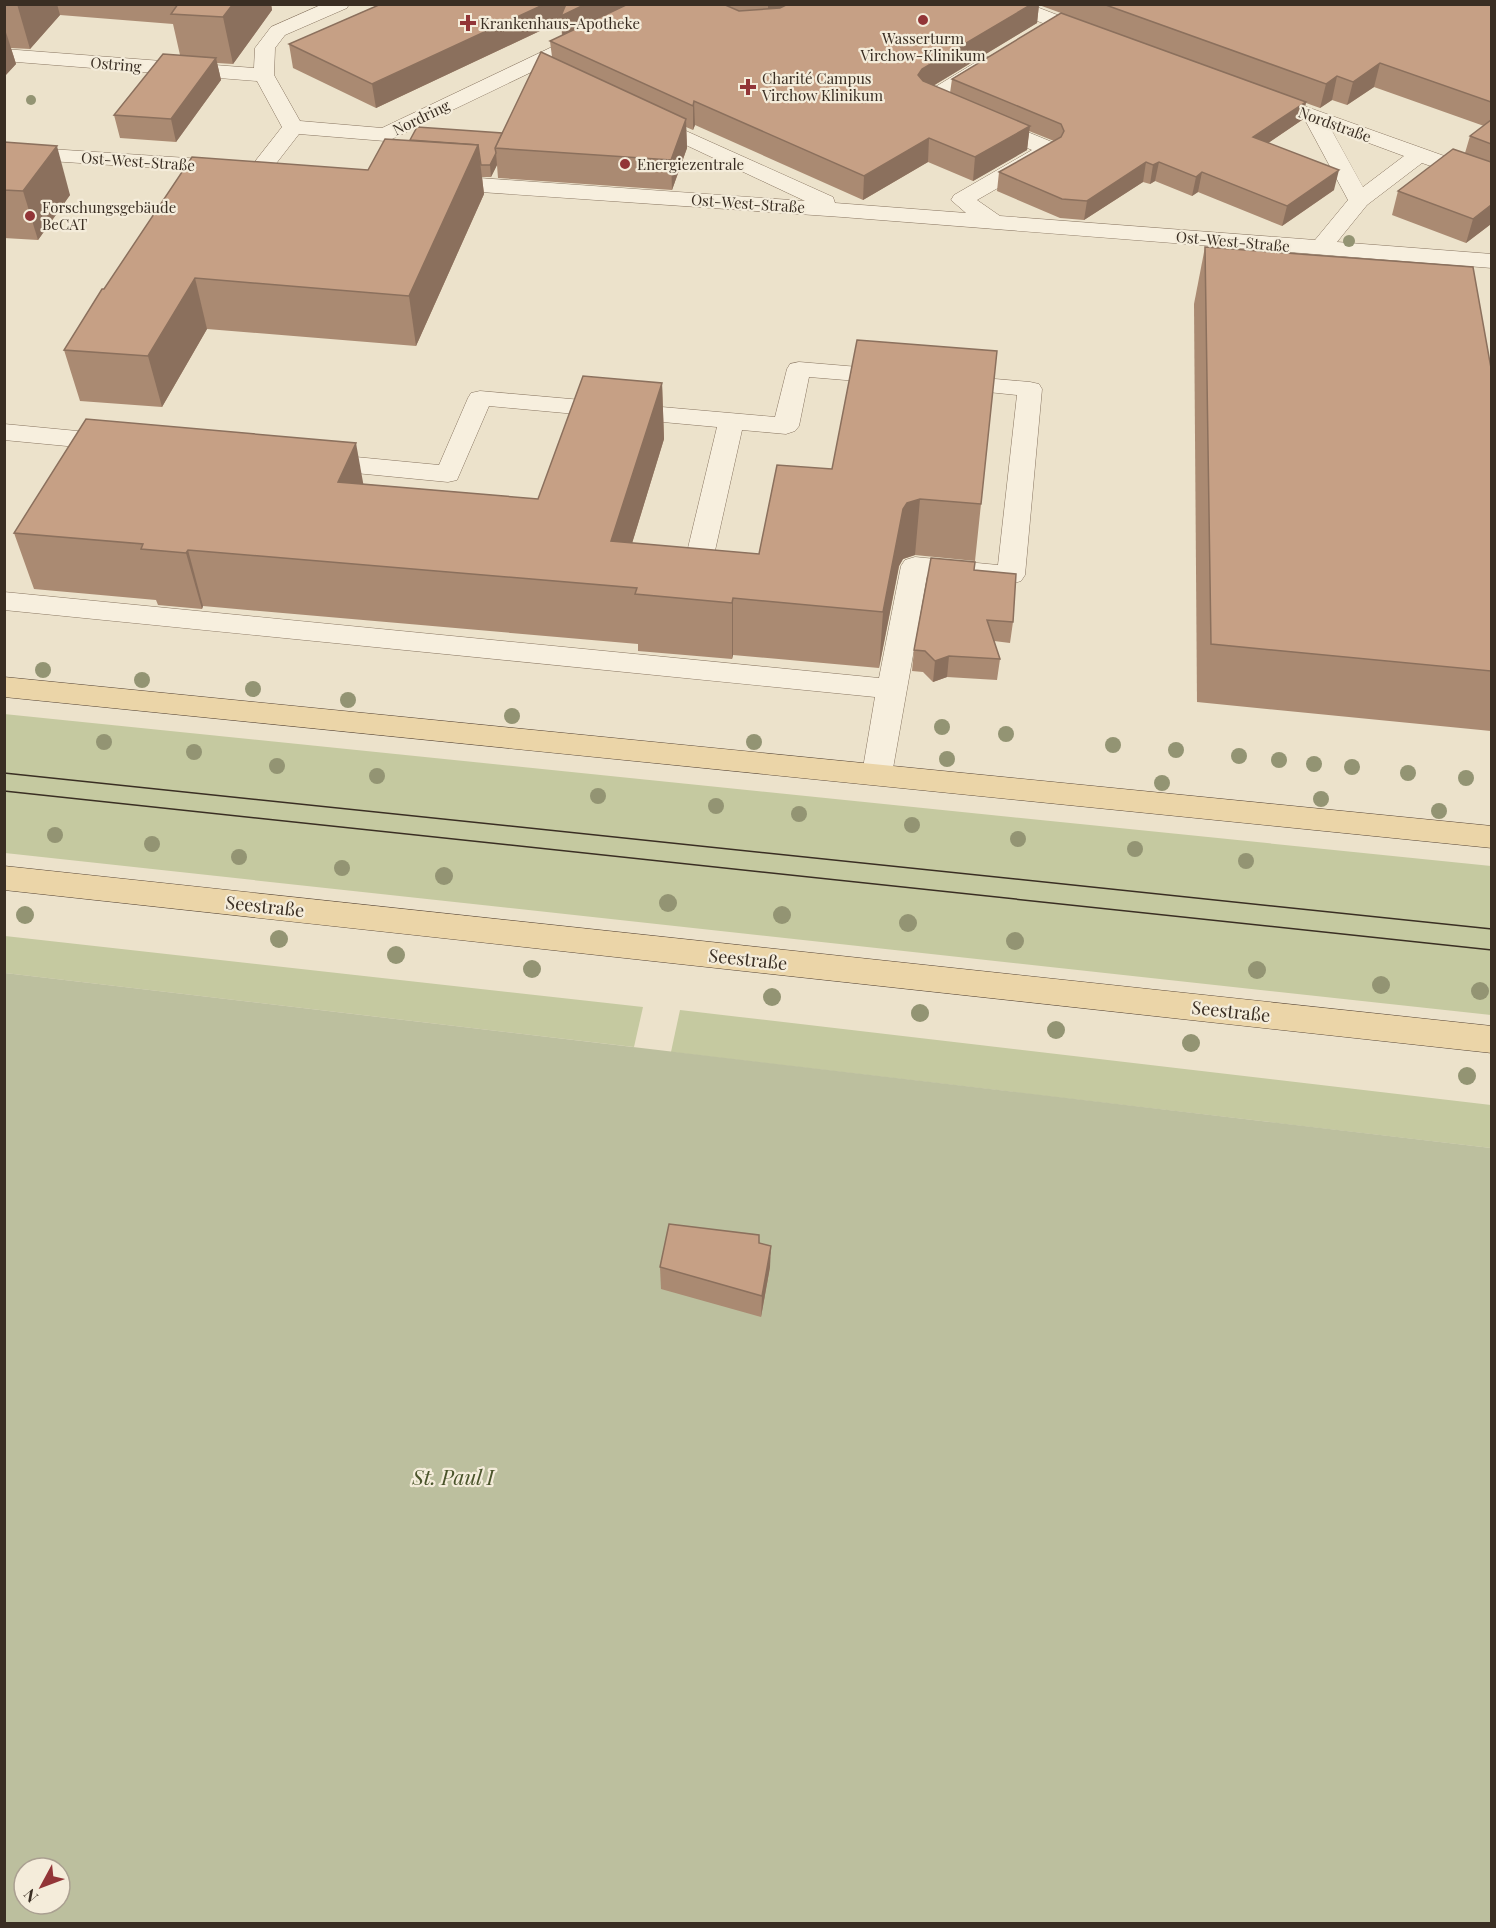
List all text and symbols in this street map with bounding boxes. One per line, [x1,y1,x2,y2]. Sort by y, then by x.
place label: Krankenhaus-Apotheke [480,13,640,33]
marker: Wasserturm Virchow-Klinikum [916,13,930,27]
marker: Krankenhaus-Apotheke [461,16,475,30]
place label: Wasserturm Virchow-Klinikum [860,28,986,65]
street label: Ostring [90,52,142,76]
place label: Charité Campus Virchow Klinikum [761,68,884,105]
marker: Charité Campus Virchow Klinikum [739,78,757,96]
street label: Nordring [389,95,453,139]
street label: Nordstraße [1296,102,1374,146]
street label: Ost-West-Straße [80,147,196,175]
place label: Energiezentrale [637,154,744,174]
marker: Energiezentrale [618,157,632,171]
street label: Ost-West-Straße [690,189,806,217]
place label: Forschungsgebäude BeCAT [42,197,176,234]
marker: Forschungsgebäude BeCAT [23,209,37,223]
street label: Ost-West-Straße [1175,226,1291,256]
street label: Seestraße [224,890,306,922]
street label: Seestraße [707,943,789,975]
street label: Seestraße [1190,995,1272,1027]
park label: St. Paul I [411,1462,496,1490]
north arrow [12,1856,72,1916]
text: N [18,1885,42,1907]

